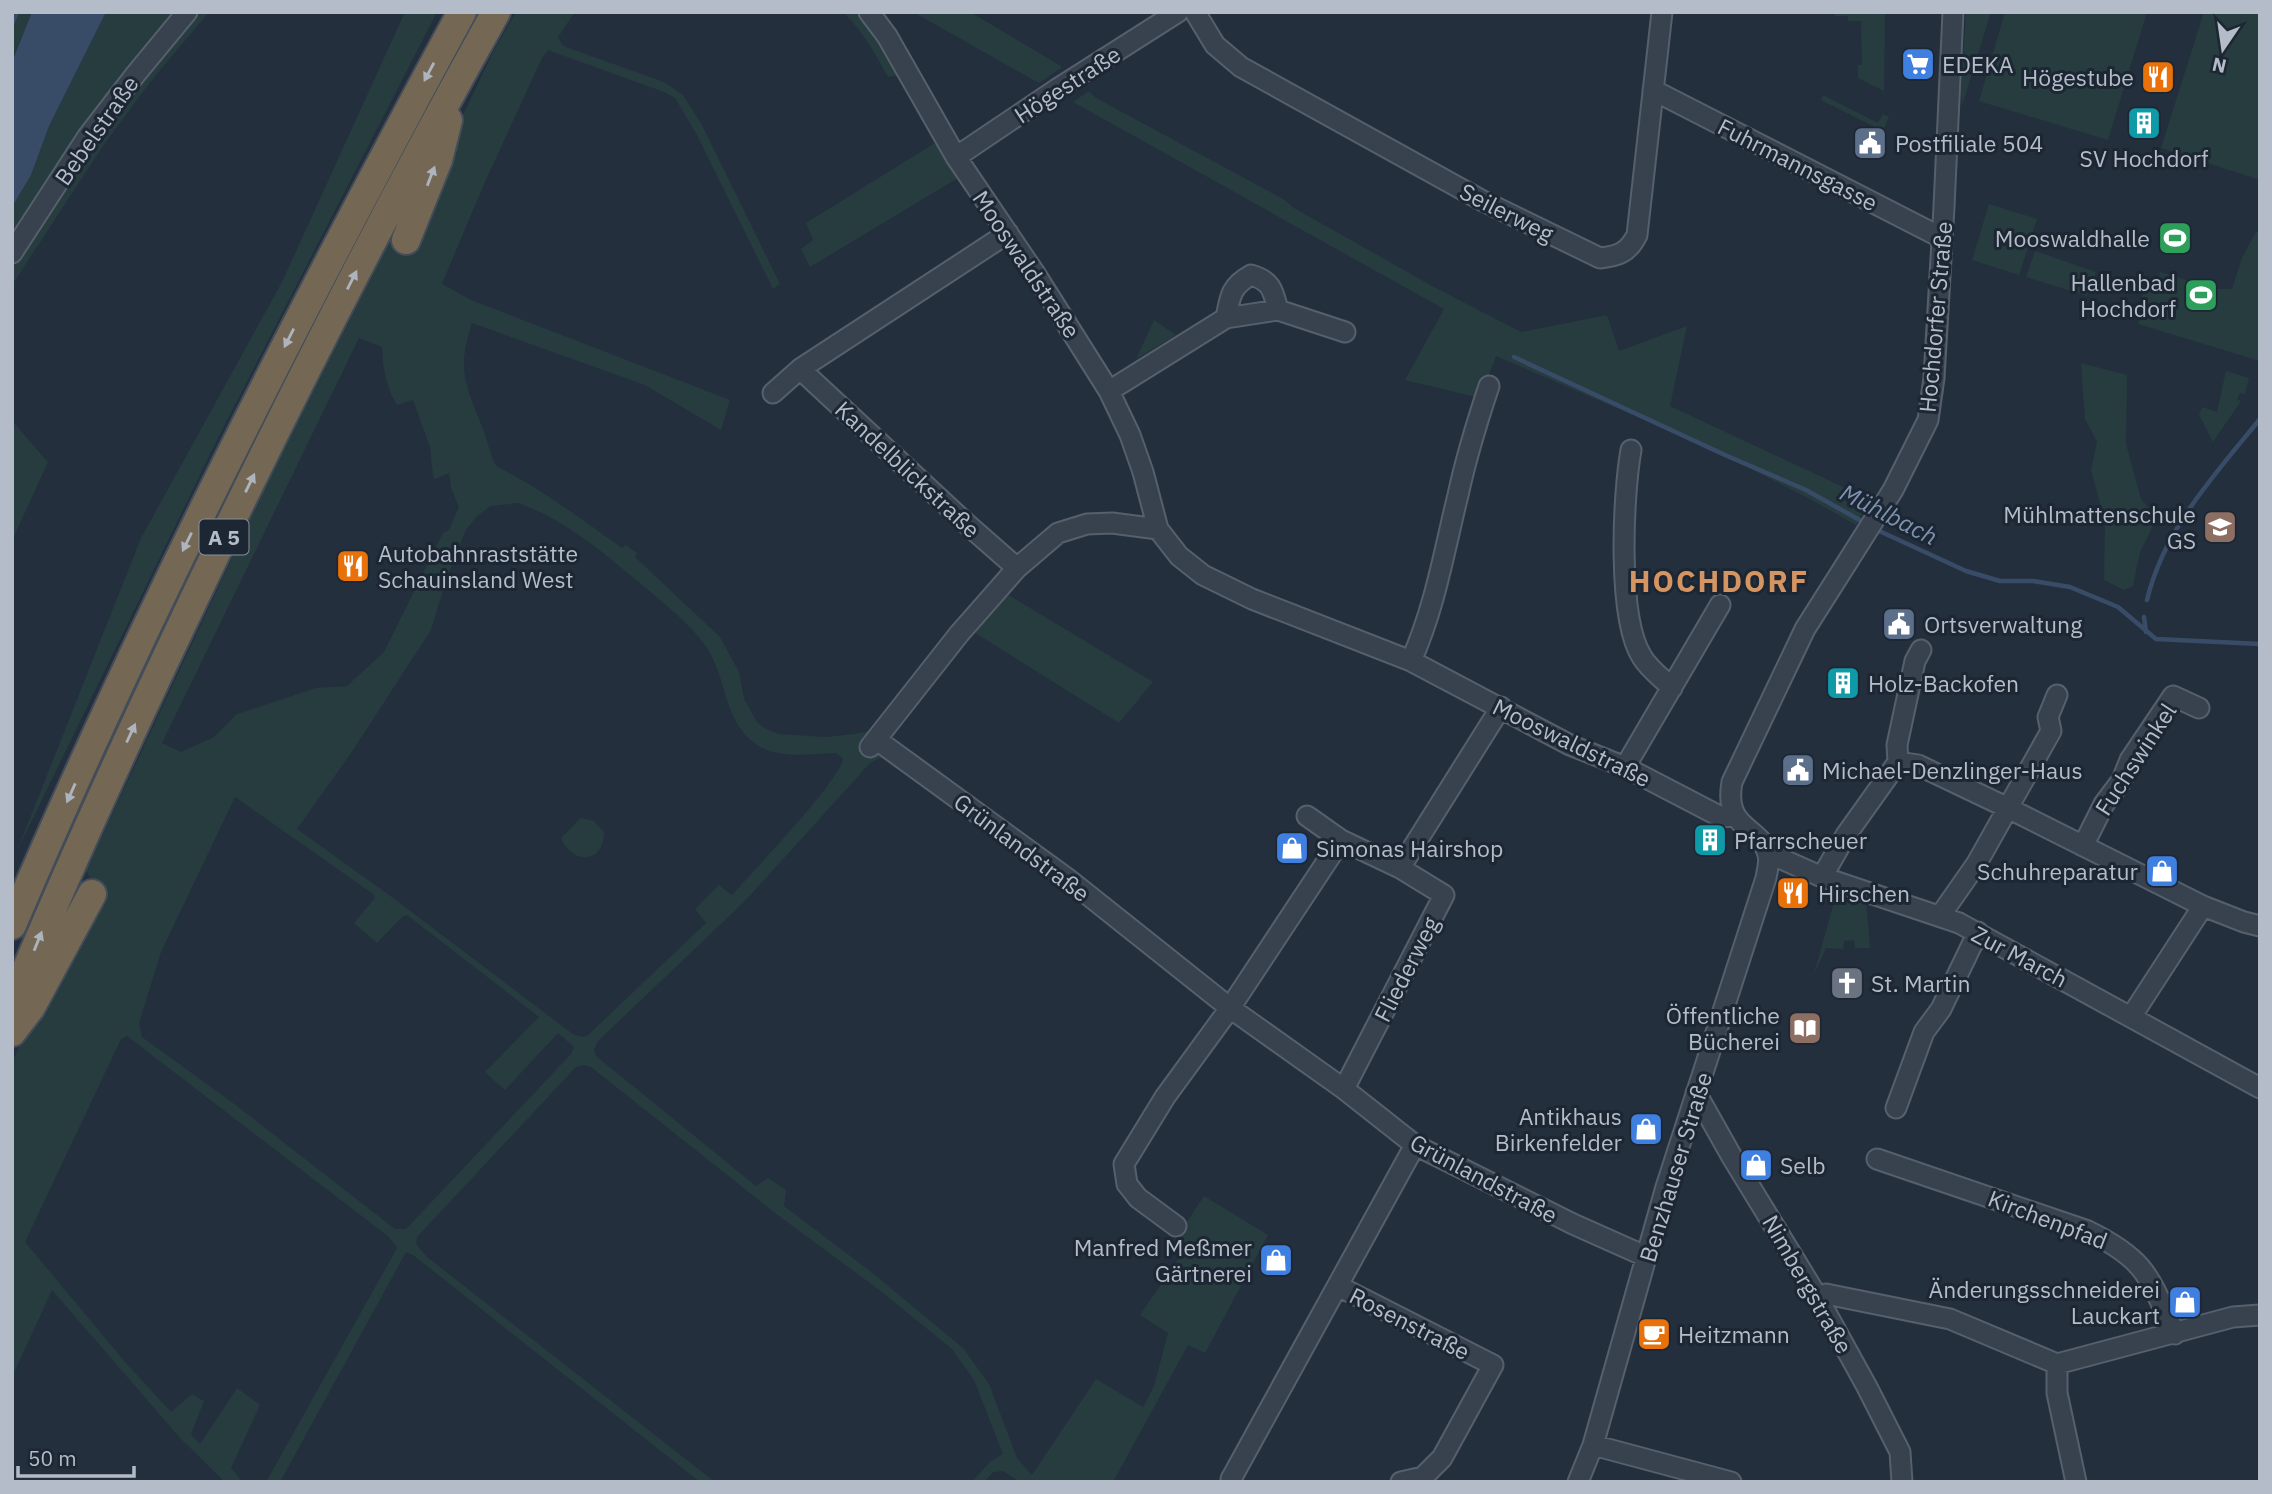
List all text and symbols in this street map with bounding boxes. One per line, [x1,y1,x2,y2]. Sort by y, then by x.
north arrow [2188,14,2258,84]
street label: Högestraße [1008,39,1126,129]
supermarket icon: EDEKA [1899,45,1937,83]
place label: EDEKA [1942,49,2014,79]
text: N [2210,52,2229,79]
restaurant icon: Högestube [2139,58,2177,96]
place label: Högestube [2022,62,2134,92]
one-way arrow [424,63,436,83]
street label: Bebelstraße [47,69,145,191]
building icon: SV Hochdorf [2125,104,2163,142]
street label: Fuhrmannsgasse [1713,111,1883,217]
public building icon: Postfiliale 504 [1851,124,1889,162]
place label: Postfiliale 504 [1895,128,2043,158]
place label: SV Hochdorf [2080,143,2208,173]
one-way arrow [426,166,437,187]
street label: Seilerweg [1455,176,1559,248]
street label: Mooswaldstraße [967,184,1087,344]
sports icon: Mooswaldhalle [2156,219,2194,257]
street label: Hochdorfer Straße [1912,220,1958,414]
place label: Mooswaldhalle [1995,223,2150,253]
place label: Hallenbad Hochdorf [2070,267,2176,323]
one-way arrow [346,270,357,290]
sports icon: Hallenbad Hochdorf [2182,276,2220,314]
one-way arrow [283,329,295,349]
street label: Kandelblickstraße [829,394,987,544]
one-way arrow [244,473,256,493]
water label: Mühlbach [1835,476,1943,552]
place label: Mühlmattenschule GS [2003,499,2196,555]
school or university icon: Mühlmattenschule GS [2201,508,2239,546]
road number: A 5 [200,520,248,554]
one-way arrow [182,532,193,552]
place label: Autobahnraststätte Schauinsland West [378,538,578,594]
restaurant icon: Autobahnraststätte Schauinsland West [334,547,372,585]
district label: HOCHDORF [1629,561,1809,600]
public building icon: Ortsverwaltung [1880,605,1918,643]
place label: Ortsverwaltung [1924,609,2082,639]
building icon: Holz-Backofen [1824,664,1862,702]
place label: Holz-Backofen [1868,668,2019,698]
street label: Mooswaldstraße [1488,691,1656,793]
street label: Fuchswinkel [2088,697,2182,821]
one-way arrow [125,723,137,743]
public building icon: Michael-Denzlinger-Haus [1779,751,1817,789]
place label: Michael-Denzlinger-Haus [1822,755,2083,785]
one-way arrow [65,782,76,803]
street label: Grünlandstraße [948,786,1096,908]
building icon: Pfarrscheuer [1691,821,1729,859]
place label: Pfarrscheuer [1734,825,1868,855]
shop icon: Simonas Hairshop [1273,829,1311,867]
place label: Simonas Hairshop [1316,833,1503,863]
shop icon: Schuhreparatur [2143,852,2181,890]
place label: Schuhreparatur [1977,856,2139,886]
restaurant icon: Hirschen [1774,874,1812,912]
place label: Hirschen [1818,878,1910,908]
street label: Fliederweg [1367,911,1445,1027]
street label: Zur March [1967,918,2073,994]
one-way arrow [33,930,44,951]
church icon: St. Martin [1828,964,1866,1002]
place label: St. Martin [1871,968,1971,998]
place label: Öffentliche Bücherei [1666,1000,1780,1056]
library icon: Öffentliche Bücherei [1786,1009,1824,1047]
street label: Benzhauser Straße [1632,1068,1718,1266]
place label: Antikhaus Birkenfelder [1495,1101,1623,1157]
shop icon: Antikhaus Birkenfelder [1627,1110,1665,1148]
street label: Grünlandstraße [1405,1127,1563,1229]
shop icon: Selb [1737,1146,1775,1184]
place label: Selb [1780,1150,1826,1180]
street label: Kirchenpfad [1984,1183,2112,1255]
street label: Nimbergstraße [1756,1209,1860,1359]
place label: Manfred Meßmer Gärtnerei [1074,1232,1253,1288]
shop icon: Manfred Meßmer Gärtnerei [1257,1241,1295,1279]
place label: Änderungsschneiderei Lauckart [1929,1274,2160,1330]
street label: Rosenstraße [1345,1280,1475,1366]
shop icon: Änderungsschneiderei Lauckart [2166,1283,2204,1321]
cafe icon: Heitzmann [1635,1315,1673,1353]
place label: Heitzmann [1678,1319,1790,1349]
scale bar [18,1434,133,1478]
text: 50 m [28,1444,77,1472]

